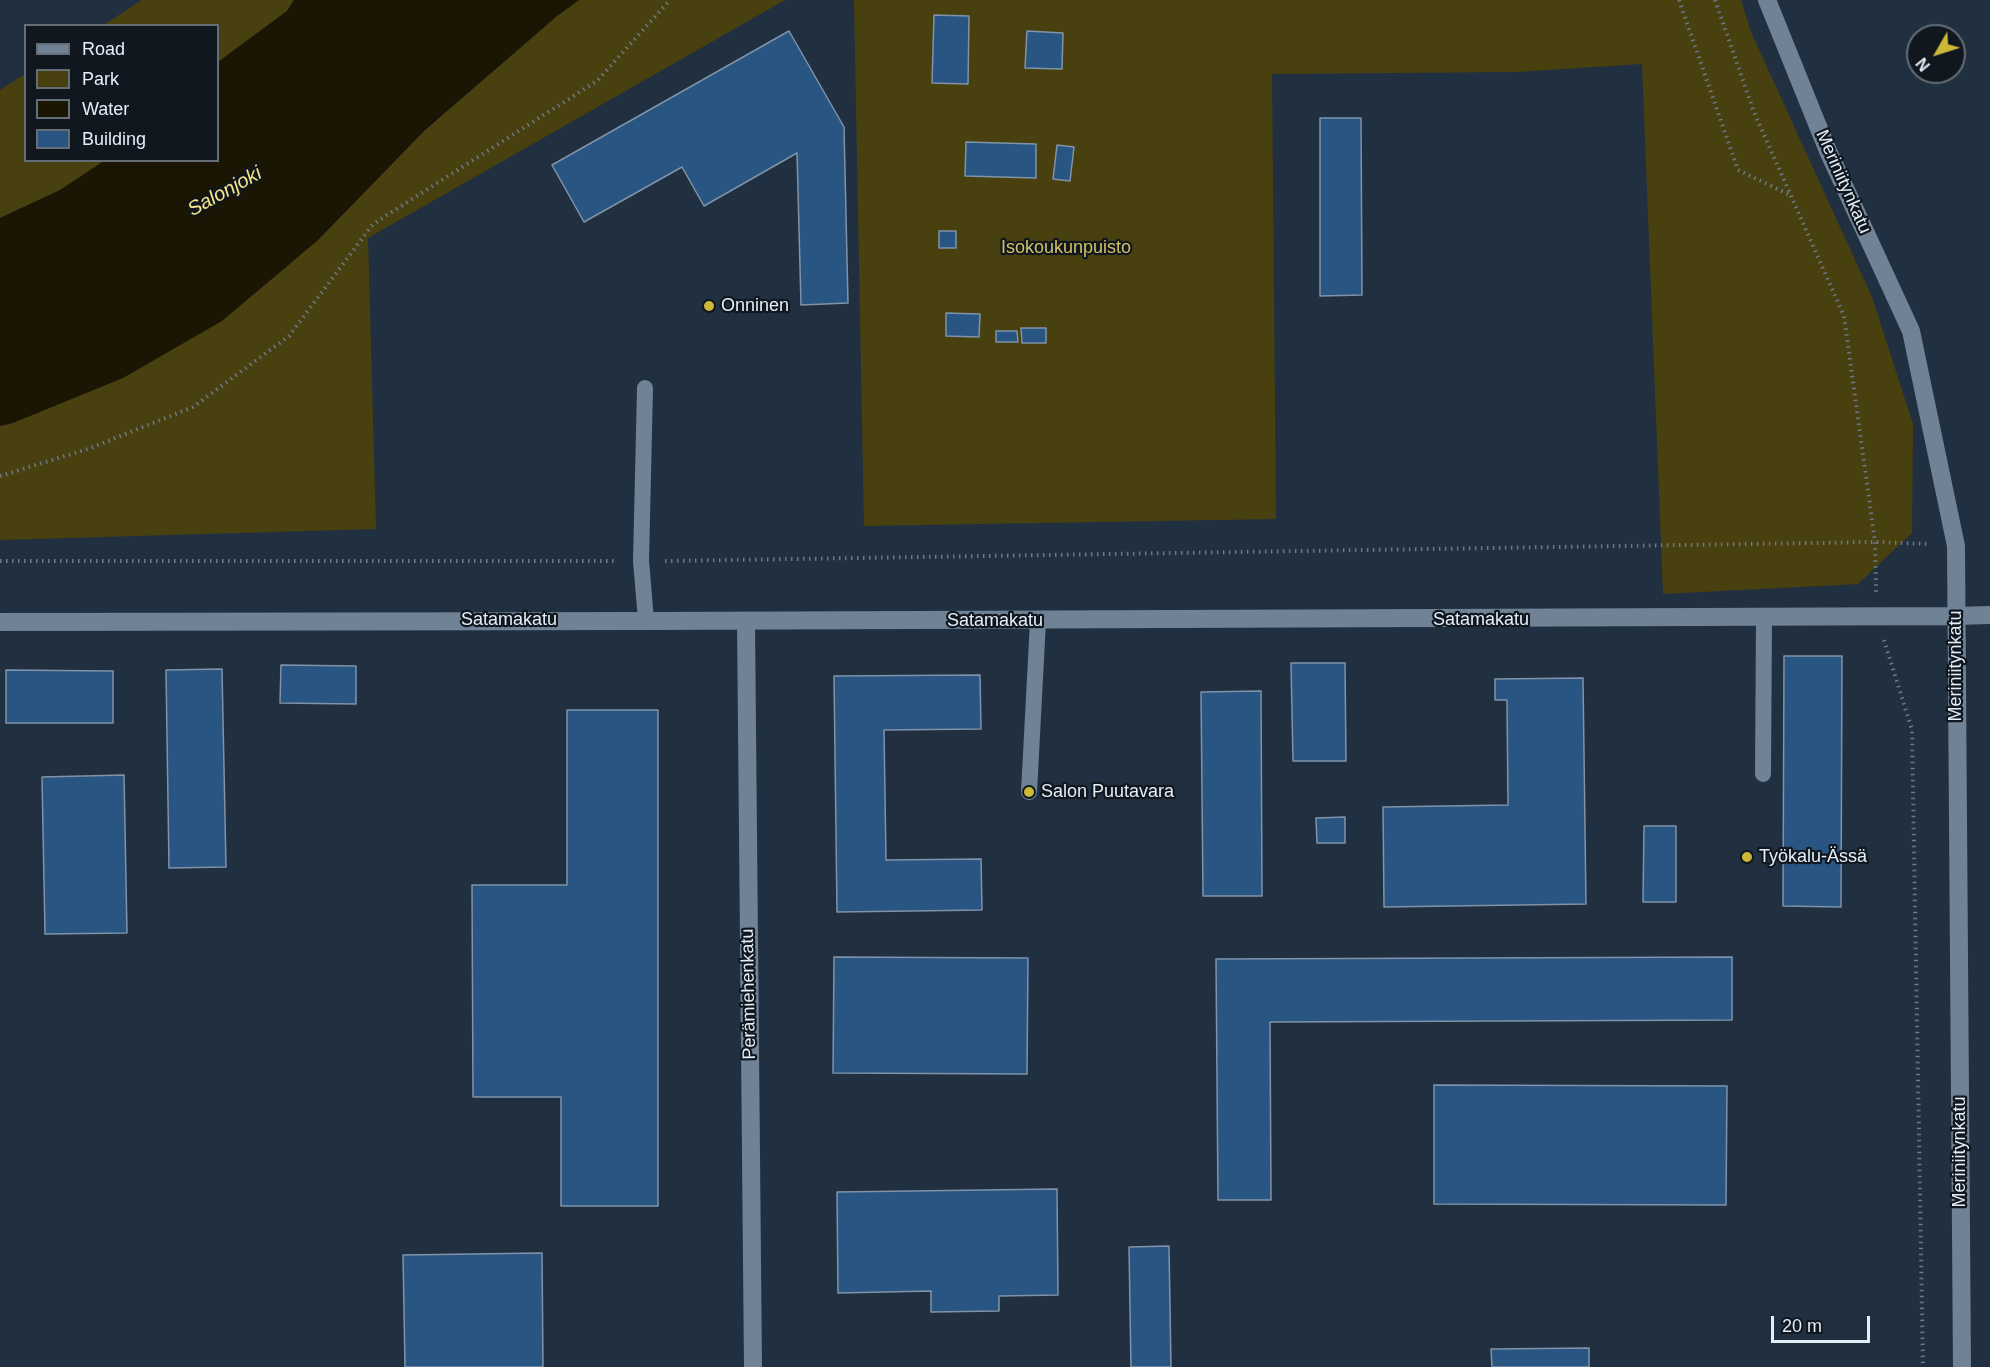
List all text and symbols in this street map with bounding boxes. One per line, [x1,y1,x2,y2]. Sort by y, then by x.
legend [24,24,219,162]
north arrow [1906,24,1966,84]
text: Road [82,39,125,59]
text: N [1913,55,1933,74]
text: Park [82,69,119,89]
text: Water [82,99,129,119]
street label: Meriniitynkatu [1811,127,1875,237]
text: Building [82,129,146,149]
water label: Salonjoki [184,162,266,222]
park label: Isokoukunpuisto [1001,237,1131,259]
place label: Onninen [721,295,789,317]
marker: Onninen [702,299,716,313]
street label: Satamakatu [461,609,557,631]
street label: Satamakatu [1433,609,1529,631]
street label: Satamakatu [947,610,1043,632]
street label: Meriniitynkatu [1945,610,1967,722]
place label: Salon Puutavara [1041,781,1174,803]
marker: Salon Puutavara [1022,785,1036,799]
place label: Työkalu-Ässä [1759,846,1867,868]
marker: Työkalu-Ässä [1740,850,1754,864]
street label: Perämiehenkatu [737,928,761,1060]
street label: Meriniitynkatu [1949,1096,1971,1208]
scale bar [1774,1304,1873,1342]
text: 20 m [1782,1316,1822,1336]

